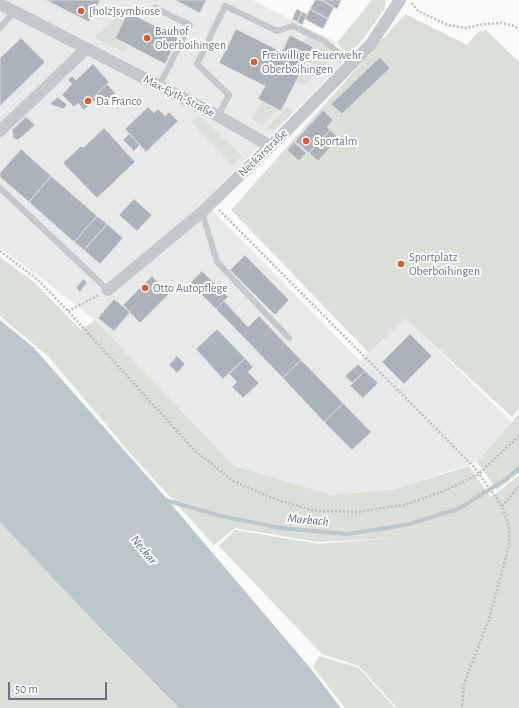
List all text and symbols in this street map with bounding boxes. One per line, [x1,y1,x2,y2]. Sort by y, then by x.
place label: [holz]symbiose [89,4,160,18]
marker: [holz]symbiose [76,6,86,16]
place label: Bauhof Oberboihingen [155,24,226,52]
marker: Bauhof Oberboihingen [142,33,152,43]
place label: Freiwillige Feuerwehr Oberboihingen [262,48,362,76]
marker: Freiwillige Feuerwehr Oberboihingen [249,57,259,67]
street label: Max-Eyth-Straße [141,72,217,120]
place label: Da Franco [96,94,142,108]
marker: Da Franco [83,96,93,106]
street label: Neckarstraße [236,126,290,180]
place label: Sportalm [314,134,357,148]
marker: Sportalm [301,136,311,146]
place label: Sportplatz Oberboihingen [409,250,480,278]
marker: Sportplatz Oberboihingen [396,259,406,269]
place label: Otto Autopflege [153,281,228,295]
marker: Otto Autopflege [140,283,150,293]
water label: Marbach [287,510,329,530]
water label: Neckar [127,532,161,568]
scale bar [10,674,109,700]
text: 50 m [15,683,38,695]

